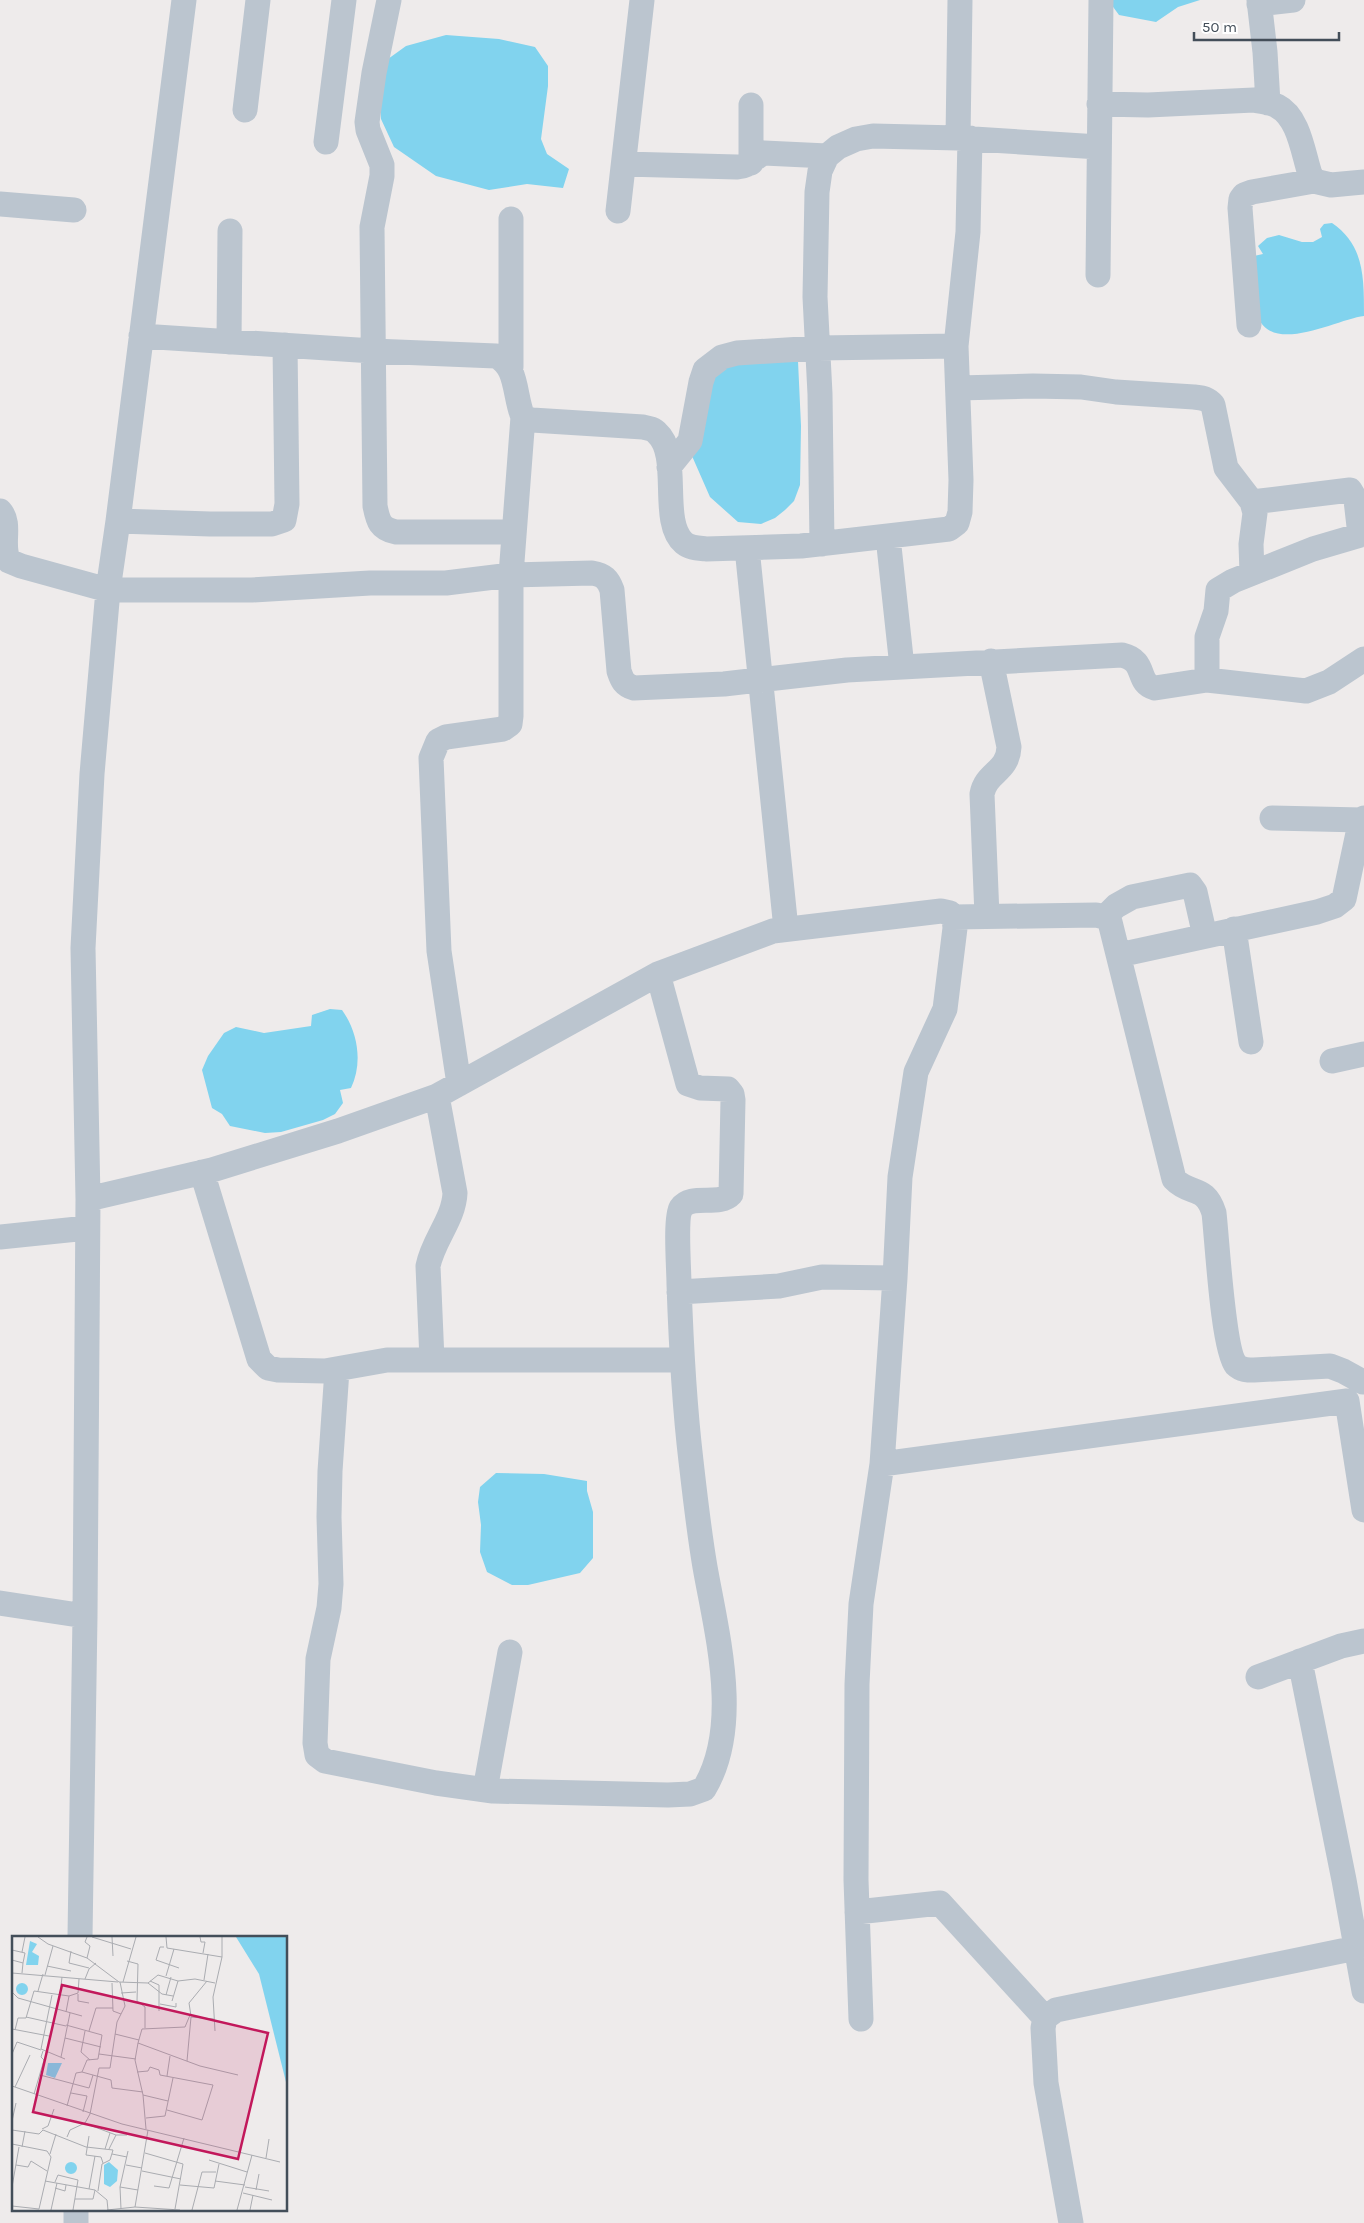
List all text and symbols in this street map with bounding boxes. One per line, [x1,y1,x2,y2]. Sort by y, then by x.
scale bar [1194,10,1339,42]
text: 50 m [1202,18,1237,36]
inset map [12,1936,288,2210]

